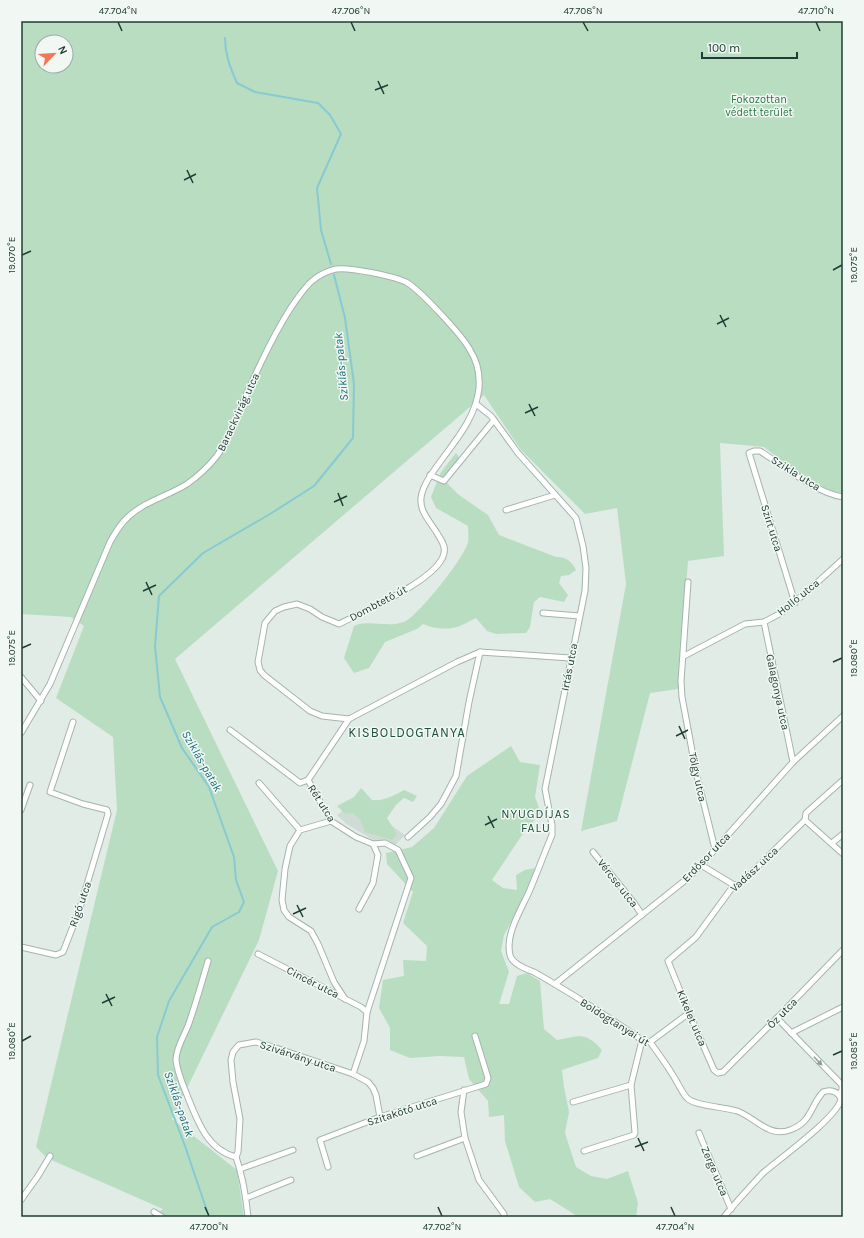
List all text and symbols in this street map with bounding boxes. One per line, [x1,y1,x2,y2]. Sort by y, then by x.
text: 47.704°N [99,5,137,17]
text: 47.706°N [332,5,370,17]
text: 47.708°N [563,5,603,17]
text: 47.710°N [798,5,834,17]
north arrow [34,34,74,74]
scale bar [702,34,797,60]
text: 100 m [708,41,740,55]
text: N [55,44,70,56]
park label: Fokozottan védett terület [725,93,793,119]
text: 19.070°E [6,237,18,273]
text: 19.075°E [848,247,860,283]
water label: Sziklás-patak [331,332,351,402]
street label: Barackvirág utca [215,371,262,453]
street label: Szikla utca [769,453,823,494]
street label: Szirt utca [758,503,785,553]
street label: Holló utca [775,576,822,618]
street label: Dombtető út [347,583,409,624]
text: 19.075°E [6,630,18,666]
text: 19.080°E [848,639,860,677]
street label: Irtás utca [559,642,580,692]
street label: Galagonya utca [763,653,792,731]
district label: KISBOLDOGTANYA [348,725,466,740]
water label: Sziklás-patak [179,728,226,795]
street label: Tölgy utca [686,751,709,803]
street label: Rét utca [305,782,338,824]
district label: NYUGDÍJAS FALU [501,806,571,835]
street label: Erdősor utca [680,830,733,885]
street label: Vadász utca [728,844,781,895]
street label: Vércse utca [595,857,640,910]
street label: Rigó utca [67,880,94,929]
street label: Cincér utca [284,964,341,1001]
street label: Kikelet utca [674,988,709,1048]
street label: Őz utca [764,995,800,1031]
street label: Boldogtanyai út [578,996,652,1049]
text: 19.080°E [6,1022,18,1060]
text: 19.085°E [848,1032,860,1070]
street label: Szivárvány utca [258,1038,338,1075]
one-way arrow [814,1055,823,1066]
water label: Sziklás-patak [161,1069,197,1139]
street label: Szitakötő utca [366,1094,439,1129]
street label: Zerge utca [698,1144,731,1198]
text: 47.700°N [190,1221,228,1233]
text: 47.702°N [423,1221,461,1233]
text: 47.704°N [656,1221,694,1233]

